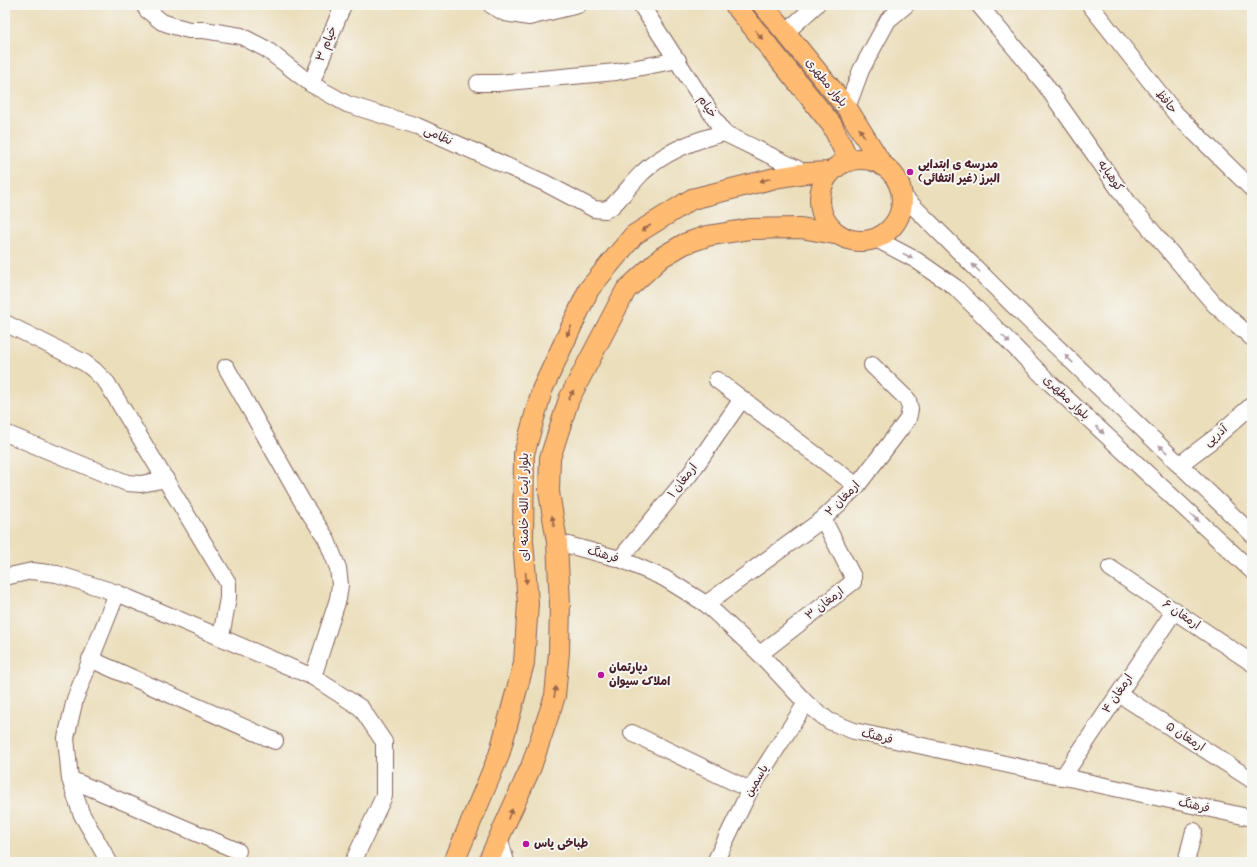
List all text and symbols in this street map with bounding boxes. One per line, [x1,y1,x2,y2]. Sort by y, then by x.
street label: خیام ۳ [313,24,341,64]
one-way arrow [755,30,764,41]
street label: بلوار مطهری [801,55,851,111]
street label: حافظ [1151,87,1181,117]
street label: خیام [694,93,720,121]
street label: نظامی [421,122,455,150]
one-way arrow [858,127,866,138]
place label: مدرسه ی ابتدایی (غیر انتفائی) البرز [918,157,1000,187]
street label: کوهپایه [1093,157,1127,195]
marker: مدرسه ی ابتدایی (غیر انتفائی) البرز [905,167,915,177]
one-way arrow [759,177,771,183]
one-way arrow [641,224,651,232]
one-way arrow [902,252,914,259]
one-way arrow [971,263,981,273]
one-way arrow [566,325,572,337]
one-way arrow [1001,334,1011,344]
one-way arrow [1064,354,1074,364]
street label: بلوار مطهری [1039,372,1093,424]
one-way arrow [568,389,574,401]
street label: آذرپی [1201,421,1232,450]
one-way arrow [1095,425,1105,434]
one-way arrow [1158,445,1168,454]
street label: بلوار آیت الله خامنه ای [517,453,533,561]
street label: ارمغان ۱ [665,460,702,502]
street label: ارمغان ۲ [822,478,864,520]
one-way arrow [1190,513,1200,523]
one-way arrow [550,515,556,527]
street label: فرهنگ [585,543,621,567]
one-way arrow [522,572,529,584]
street label: ارمغان ۳ [802,584,848,624]
street label: ارمغان ۶ [1159,596,1203,634]
place label: دپارتمان املاک سیوان [609,660,670,690]
marker: دپارتمان املاک سیوان [596,670,606,680]
street label: ارمغان ۴ [1099,671,1137,717]
one-way arrow [552,686,558,698]
street label: ارمغان ۵ [1162,718,1208,756]
street label: فرهنگ [860,726,894,748]
street label: یاسمین [741,762,773,800]
street label: فرهنگ [1177,795,1211,817]
one-way arrow [507,808,513,819]
place label: طباخی یاس [534,836,588,852]
marker: طباخی یاس [521,839,531,849]

